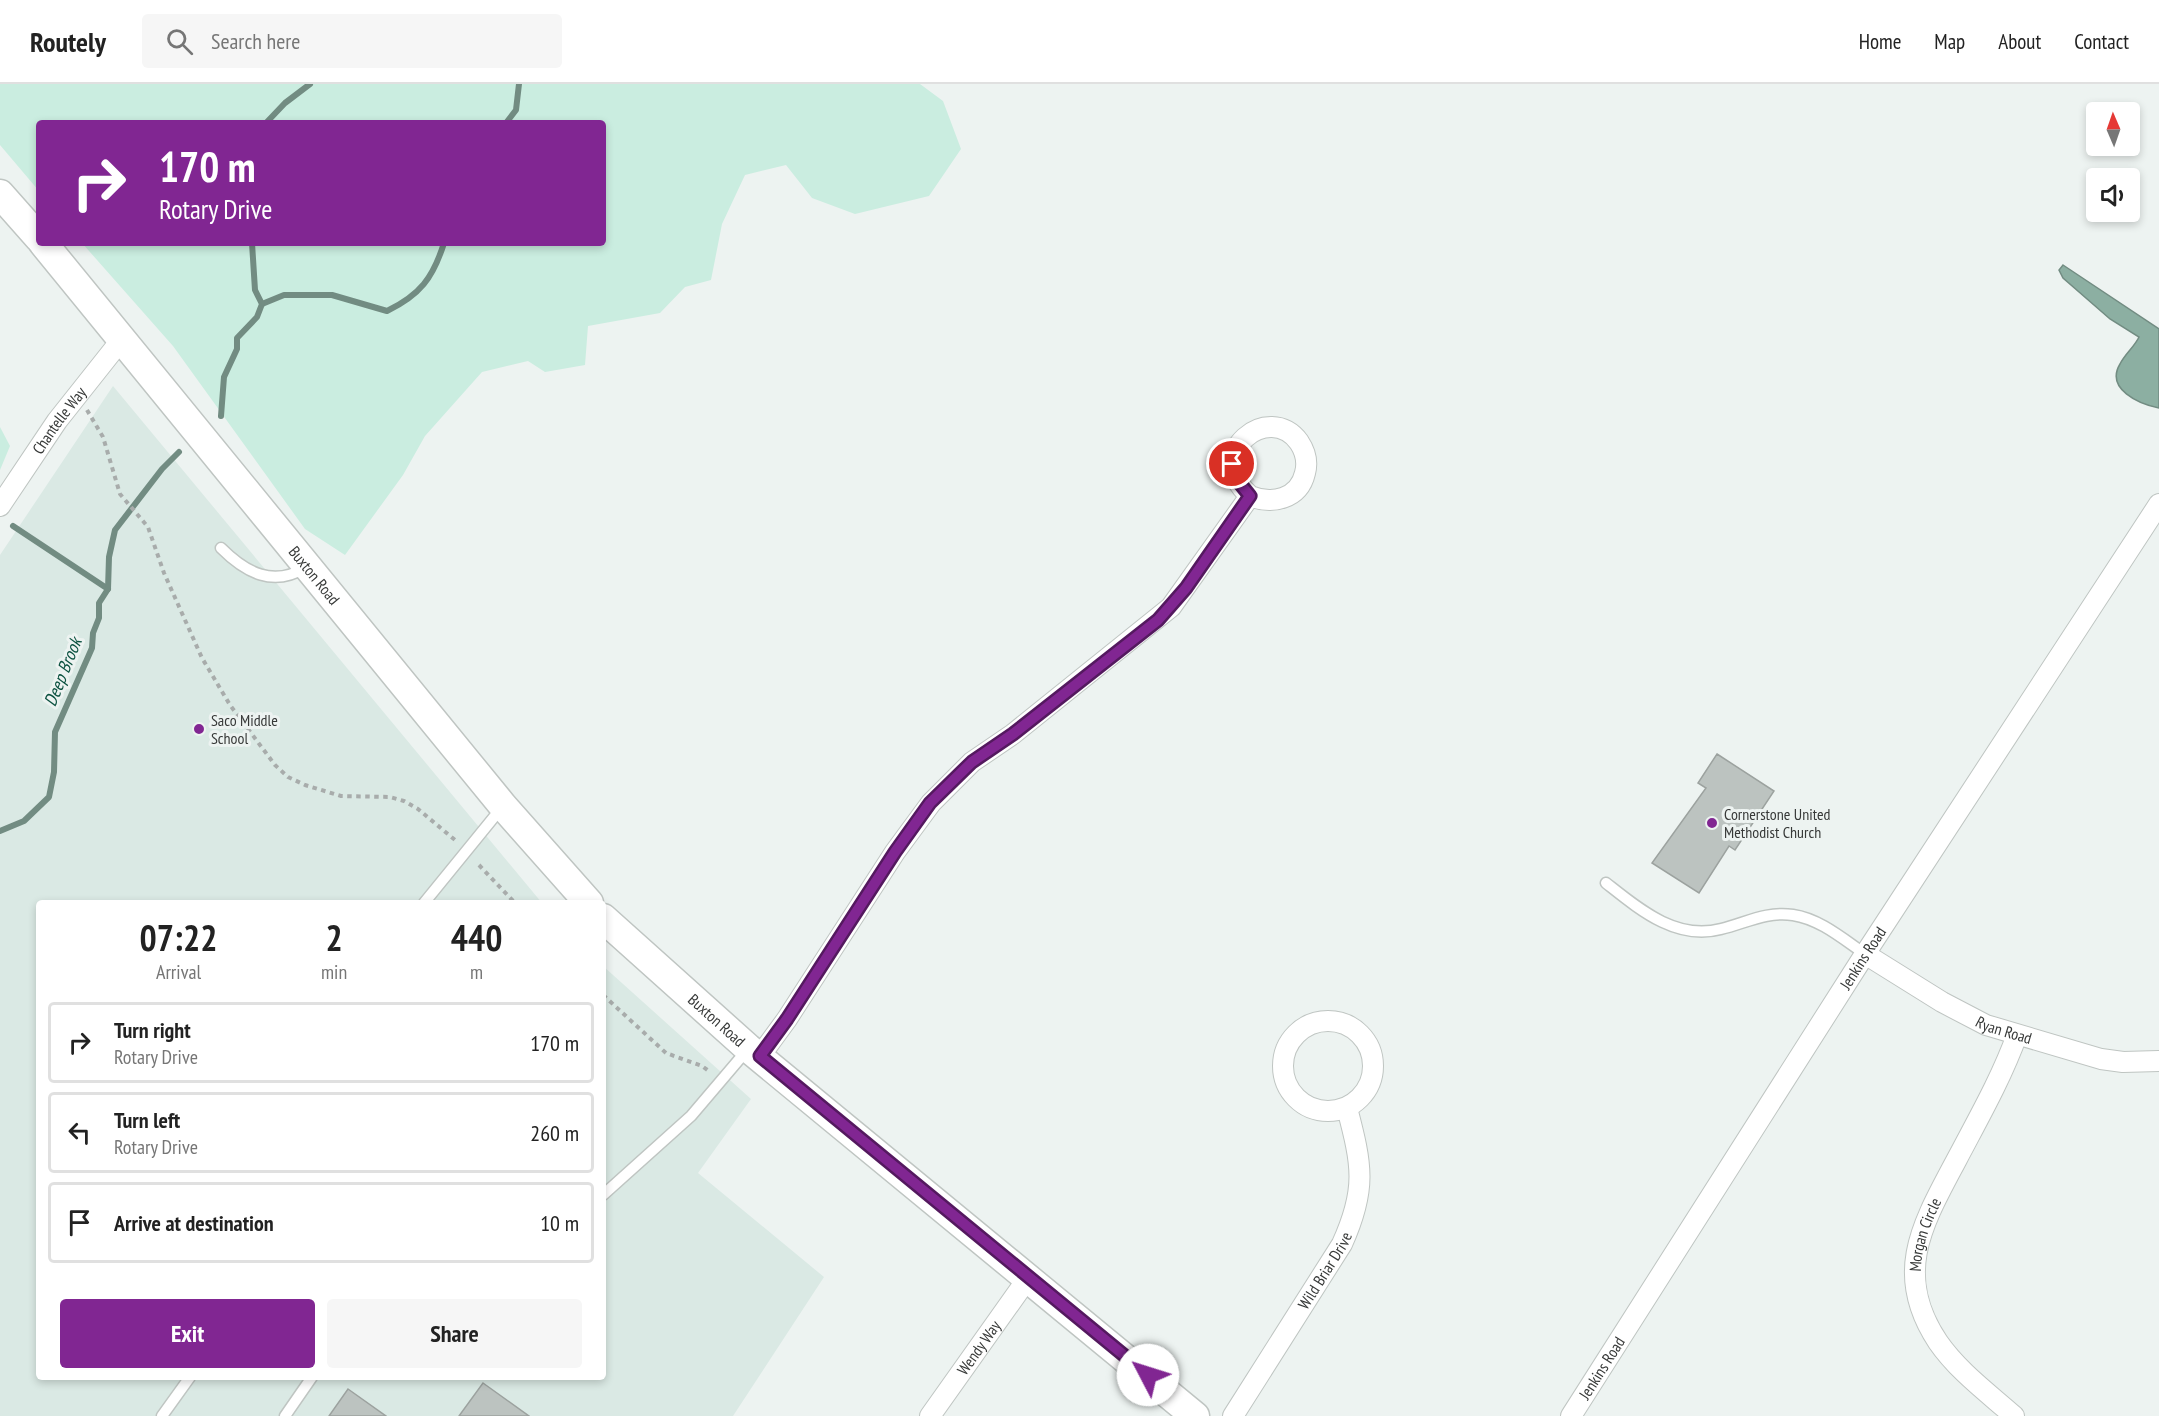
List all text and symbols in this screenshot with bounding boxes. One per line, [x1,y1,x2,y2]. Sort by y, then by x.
search box [142,14,562,68]
text: Routely [30,23,106,60]
icon: search [163,25,196,58]
text: Search here [211,27,300,55]
text: Home [1859,28,1901,55]
text: Map [1934,28,1965,55]
text: About [1998,28,2041,55]
text: Contact [2074,28,2129,55]
north arrow [2086,102,2140,156]
map controls [2086,102,2140,222]
text: 170 m [159,139,256,194]
icon: right [60,144,138,222]
button: sound [2086,168,2140,222]
text: Rotary Drive [159,192,272,226]
street label: Chantelle Way [28,383,90,458]
pin [1206,438,1257,489]
icon: arrive [1215,447,1248,480]
street label: Buxton Road [285,542,344,609]
water label: Deep Brook [38,632,87,709]
place label: Saco Middle School [211,710,278,748]
marker: Saco Middle School [192,722,206,736]
place label: Cornerstone United Methodist Church [1724,804,1831,842]
marker: Cornerstone United Methodist Church [1705,816,1719,830]
text: 07:22 [140,914,217,961]
text: 2 [325,914,343,961]
text: 440 [451,914,502,961]
street label: Jenkins Road [1835,923,1890,994]
text: Arrival [156,959,201,985]
text: min [321,959,347,985]
text: m [470,959,483,985]
street label: Buxton Road [684,989,750,1051]
street label: Ryan Road [1972,1011,2034,1048]
text: Turn right [114,1016,191,1044]
icon: right [63,1026,96,1059]
text: 170 m [530,1029,579,1057]
text: Rotary Drive [114,1044,198,1070]
text: Turn left [114,1106,180,1134]
icon: left [63,1116,96,1149]
text: 260 m [530,1119,579,1147]
text: Rotary Drive [114,1134,198,1160]
street label: Morgan Circle [1905,1194,1945,1272]
icon: arrive [63,1206,96,1239]
text: Arrive at destination [114,1209,274,1237]
text: 10 m [540,1209,579,1237]
street label: Wild Briar Drive [1293,1229,1356,1313]
button: Exit [60,1299,315,1368]
button: Share [327,1299,582,1368]
street label: Wendy Way [952,1316,1005,1379]
street label: Jenkins Road [1574,1333,1629,1404]
position arrow [1116,1343,1180,1407]

